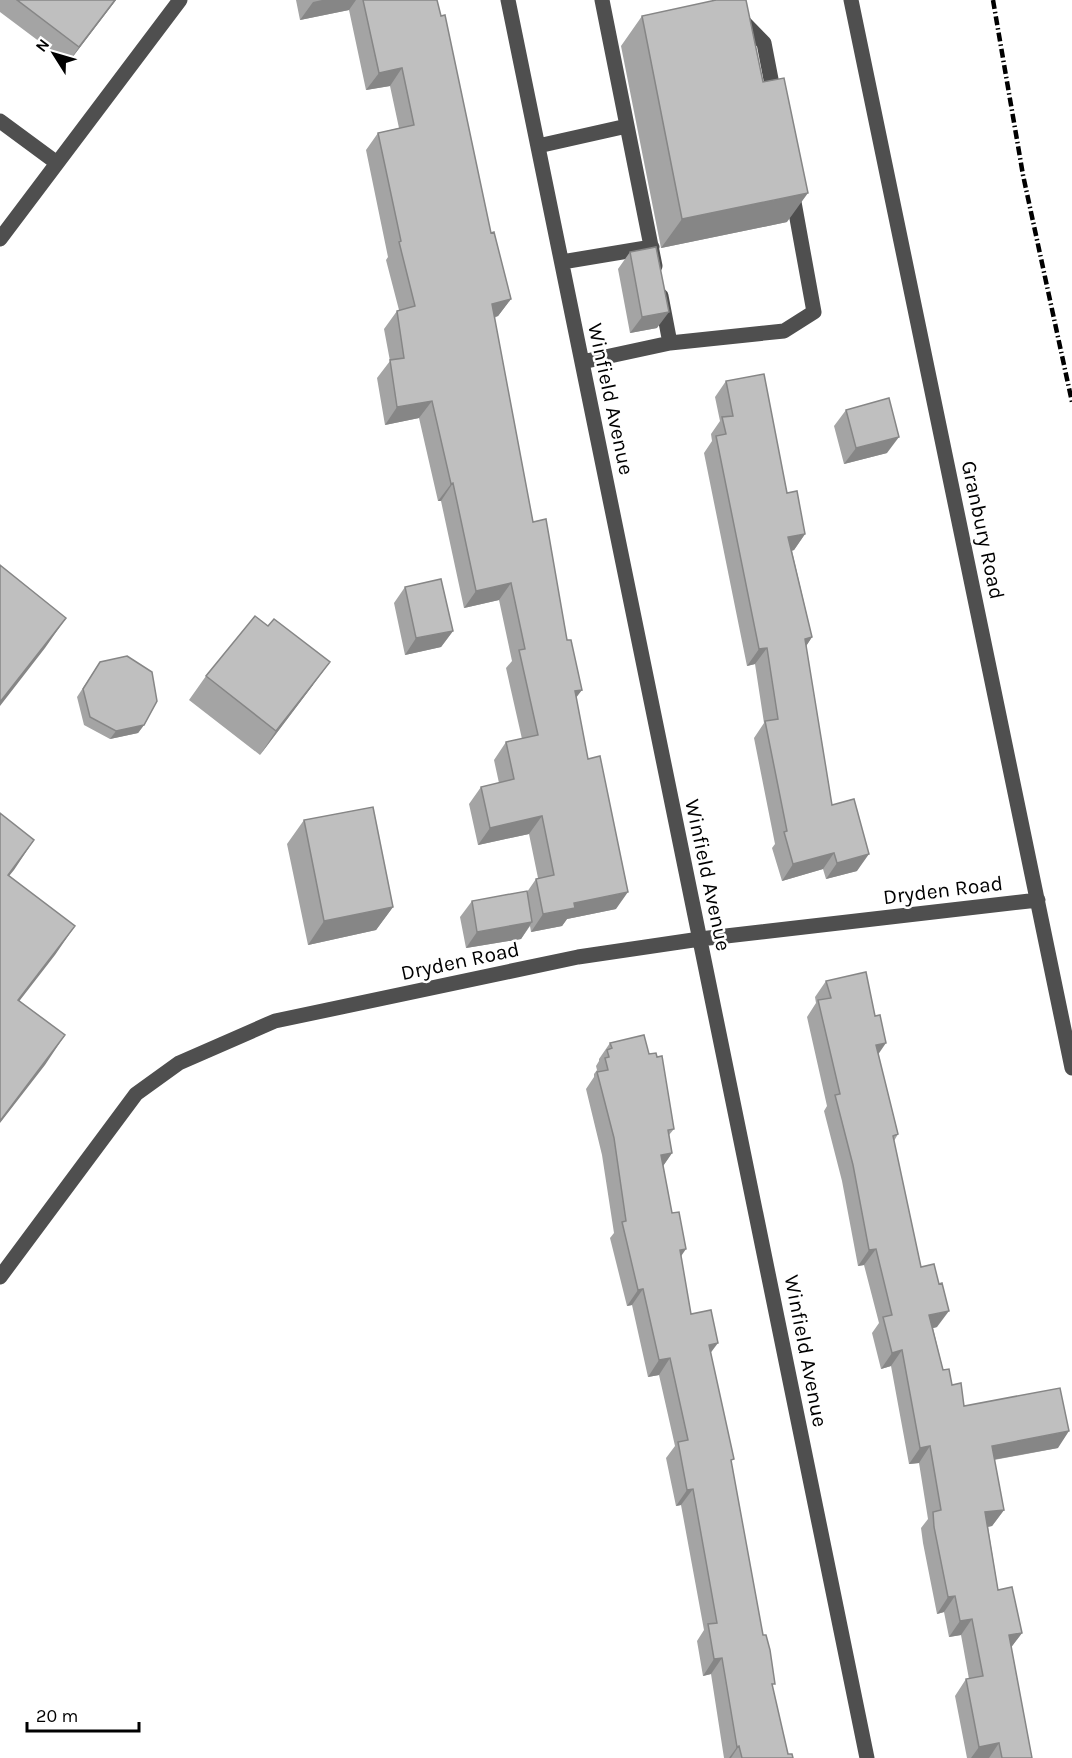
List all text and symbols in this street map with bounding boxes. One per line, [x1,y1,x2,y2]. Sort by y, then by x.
north arrow [24,24,84,84]
text: N [31,35,53,56]
street label: Winfield Avenue [583,321,639,477]
street label: Granbury Road [957,458,1009,602]
street label: Winfield Avenue [680,797,736,953]
street label: Dryden Road [882,871,1004,909]
street label: Dryden Road [399,937,521,985]
street label: Winfield Avenue [779,1273,833,1429]
scale bar [27,1695,140,1733]
text: 20 m [36,1705,78,1727]

